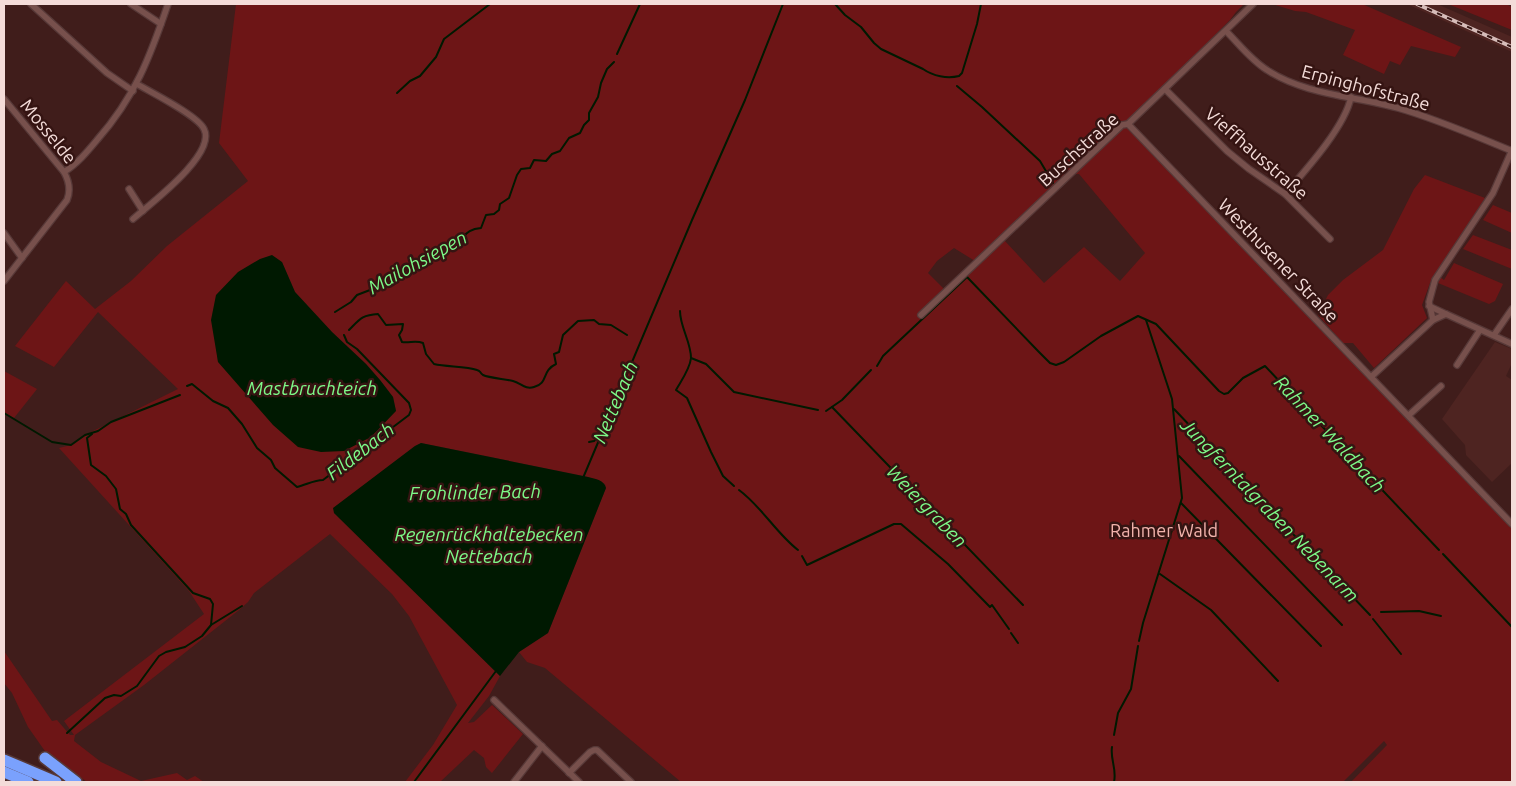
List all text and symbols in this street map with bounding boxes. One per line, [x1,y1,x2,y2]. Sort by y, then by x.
street label: Erpinghofstraße [1300,60,1432,114]
street label: Mosselde [17,95,81,167]
street label: Vieffhausstraße [1202,103,1312,203]
street label: Buschstraße [1034,108,1122,190]
street label: Westhusener Straße [1215,194,1343,326]
water label: Mailohsiepen [364,226,470,298]
water label: Nettebach [588,358,642,446]
water label: Rahmer Waldbach [1270,371,1390,497]
water label: Mastbruchteich [247,377,377,399]
water label: Jungferntalgraben Nebenarm [1176,413,1364,606]
water label: Fildebach [322,418,398,484]
water label: Weiergraben [882,460,972,552]
water label: Frohlinder Bach [409,480,541,504]
park label: Rahmer Wald [1110,520,1218,540]
water label: Regenrückhaltebecken Nettebach [394,523,584,567]

